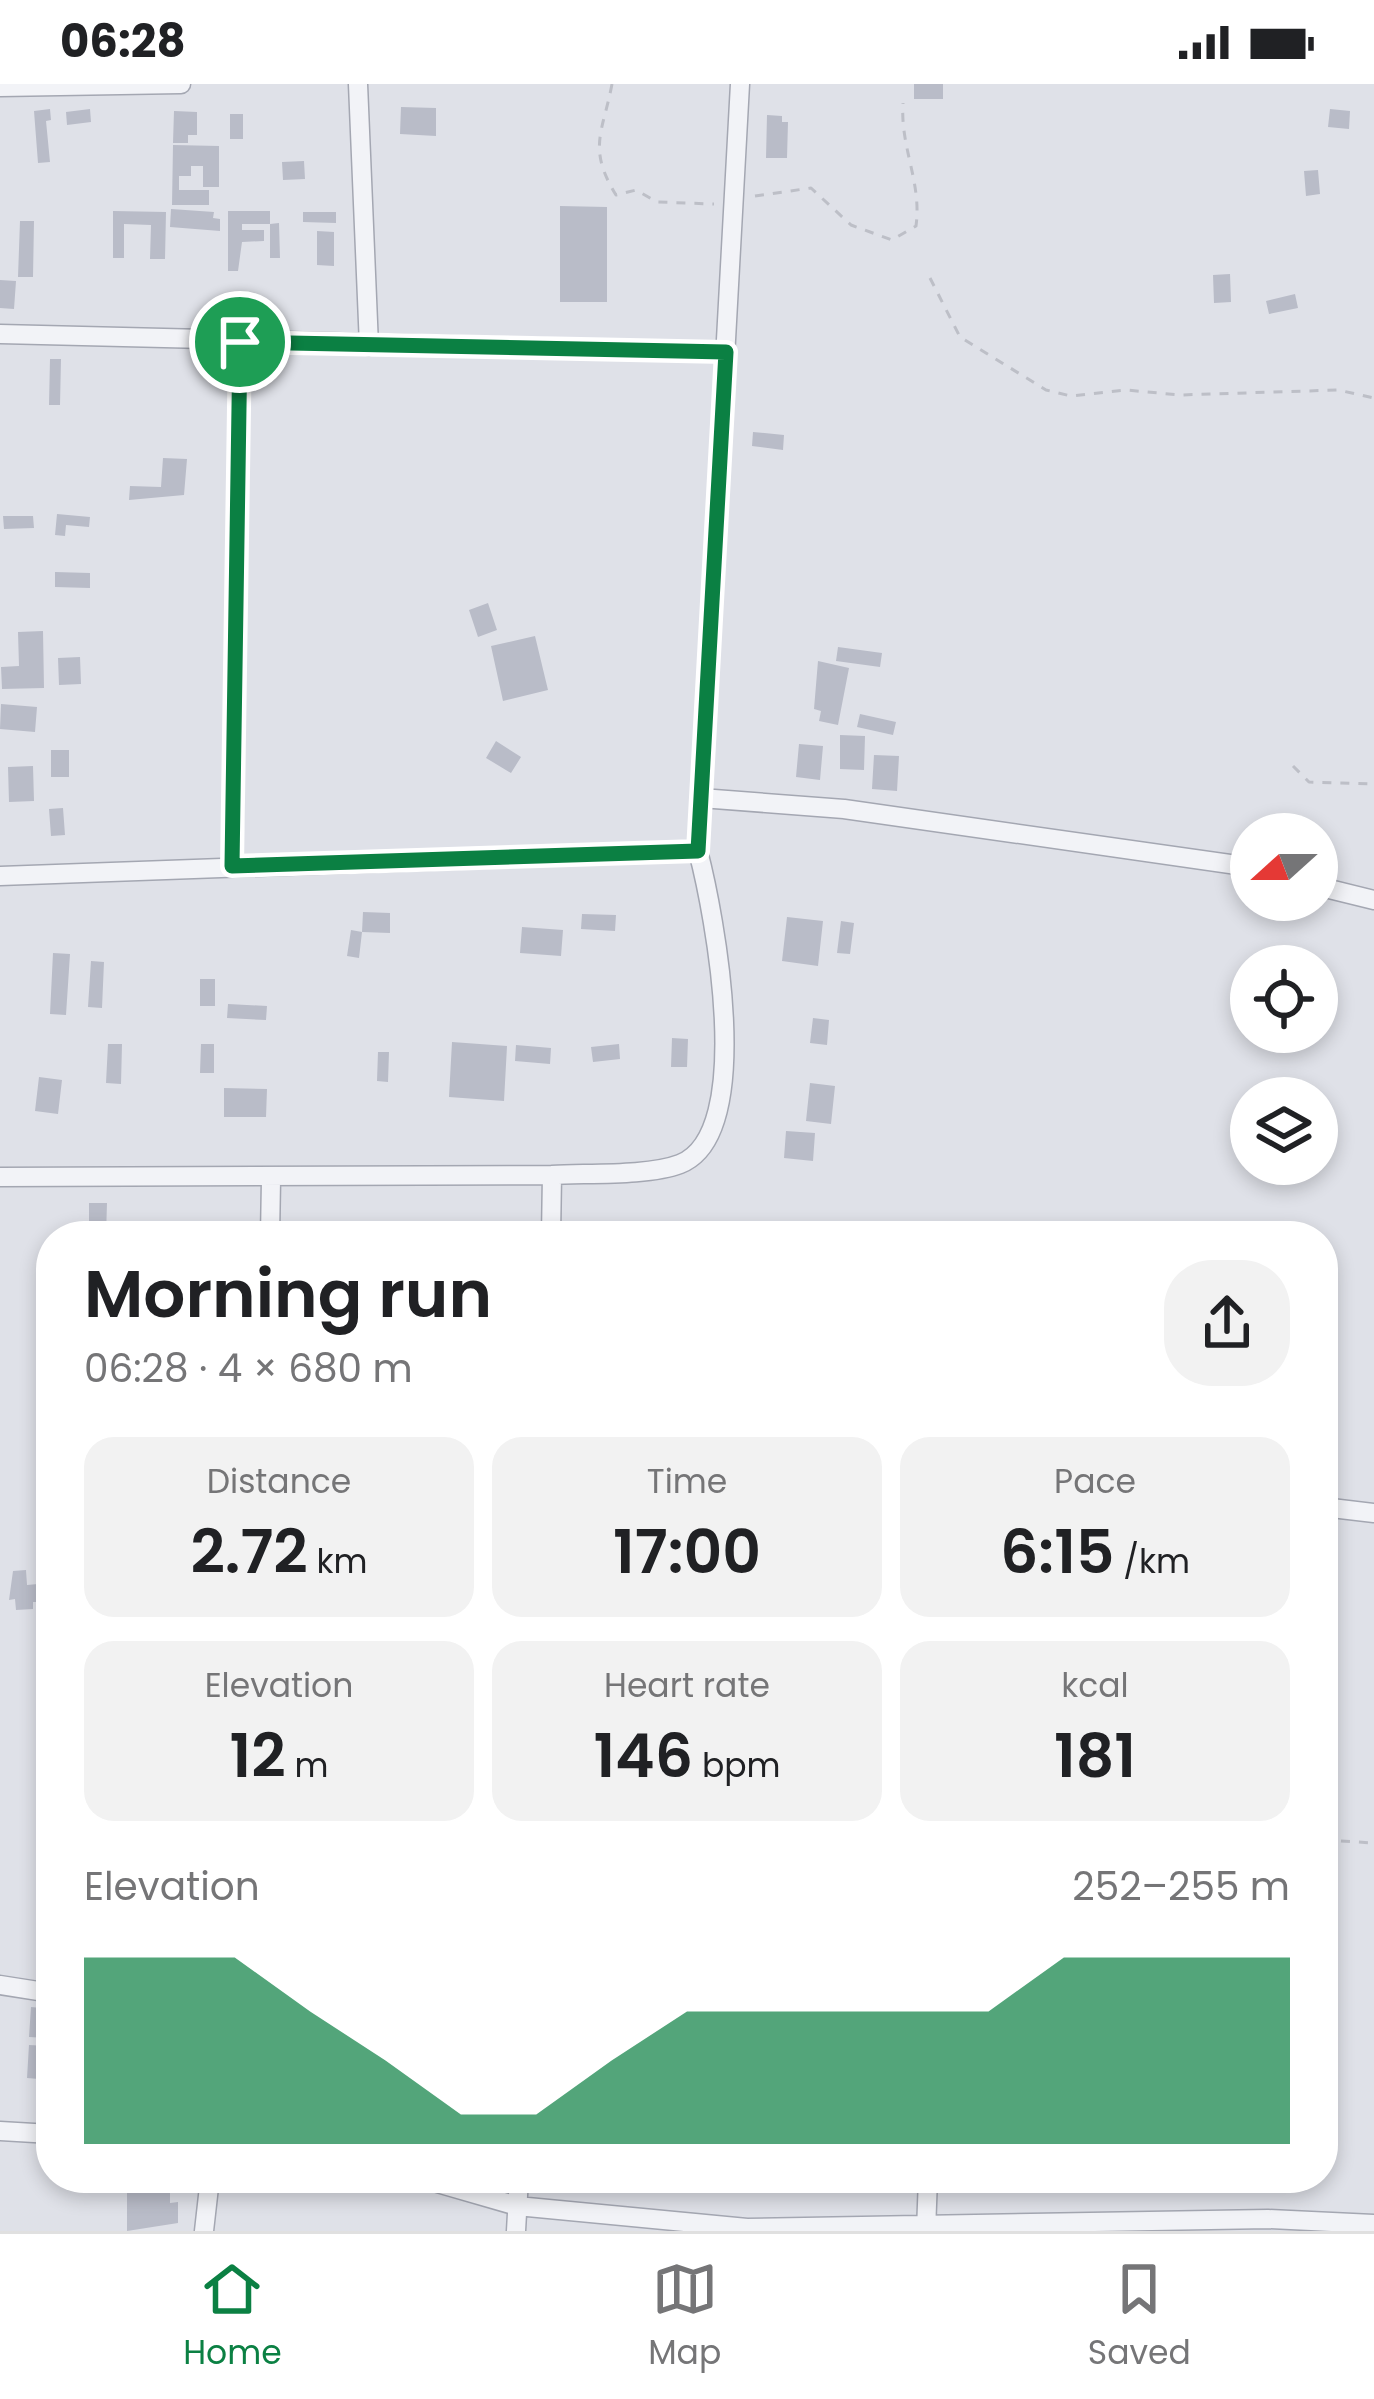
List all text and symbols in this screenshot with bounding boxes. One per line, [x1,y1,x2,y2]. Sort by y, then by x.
text: 06:28 [60,10,186,73]
pin [189,291,291,393]
icon: arrive [207,309,273,375]
north arrow [1230,813,1338,921]
map controls [1230,813,1338,1185]
button: locate [1230,945,1338,1053]
button: layers [1230,1077,1338,1185]
text: Morning run [84,1248,492,1340]
button: share [1164,1260,1290,1386]
text: 06:28 · 4 × 680 m [84,1341,413,1396]
text: Distance [207,1458,351,1505]
text: Time [647,1458,727,1505]
text: Pace [1054,1458,1136,1505]
text: 2.72 [190,1510,308,1594]
text: 17:00 [613,1510,761,1594]
text: 6:15 [1000,1510,1115,1594]
text: km [308,1538,368,1585]
text: /km [1115,1538,1190,1585]
text: Elevation [205,1662,353,1709]
text: Heart rate [604,1662,770,1709]
text: kcal [1061,1662,1129,1709]
text: 12 [230,1714,286,1798]
text: 146 [593,1714,693,1798]
text: 181 [1054,1714,1136,1798]
text: m [286,1742,328,1789]
text: bpm [693,1742,781,1789]
text: Elevation [84,1859,260,1914]
text: 252–255 m [1072,1859,1290,1914]
tab: Home [183,2256,282,2378]
tab: Map [648,2256,721,2378]
tab: Saved [1088,2256,1191,2378]

